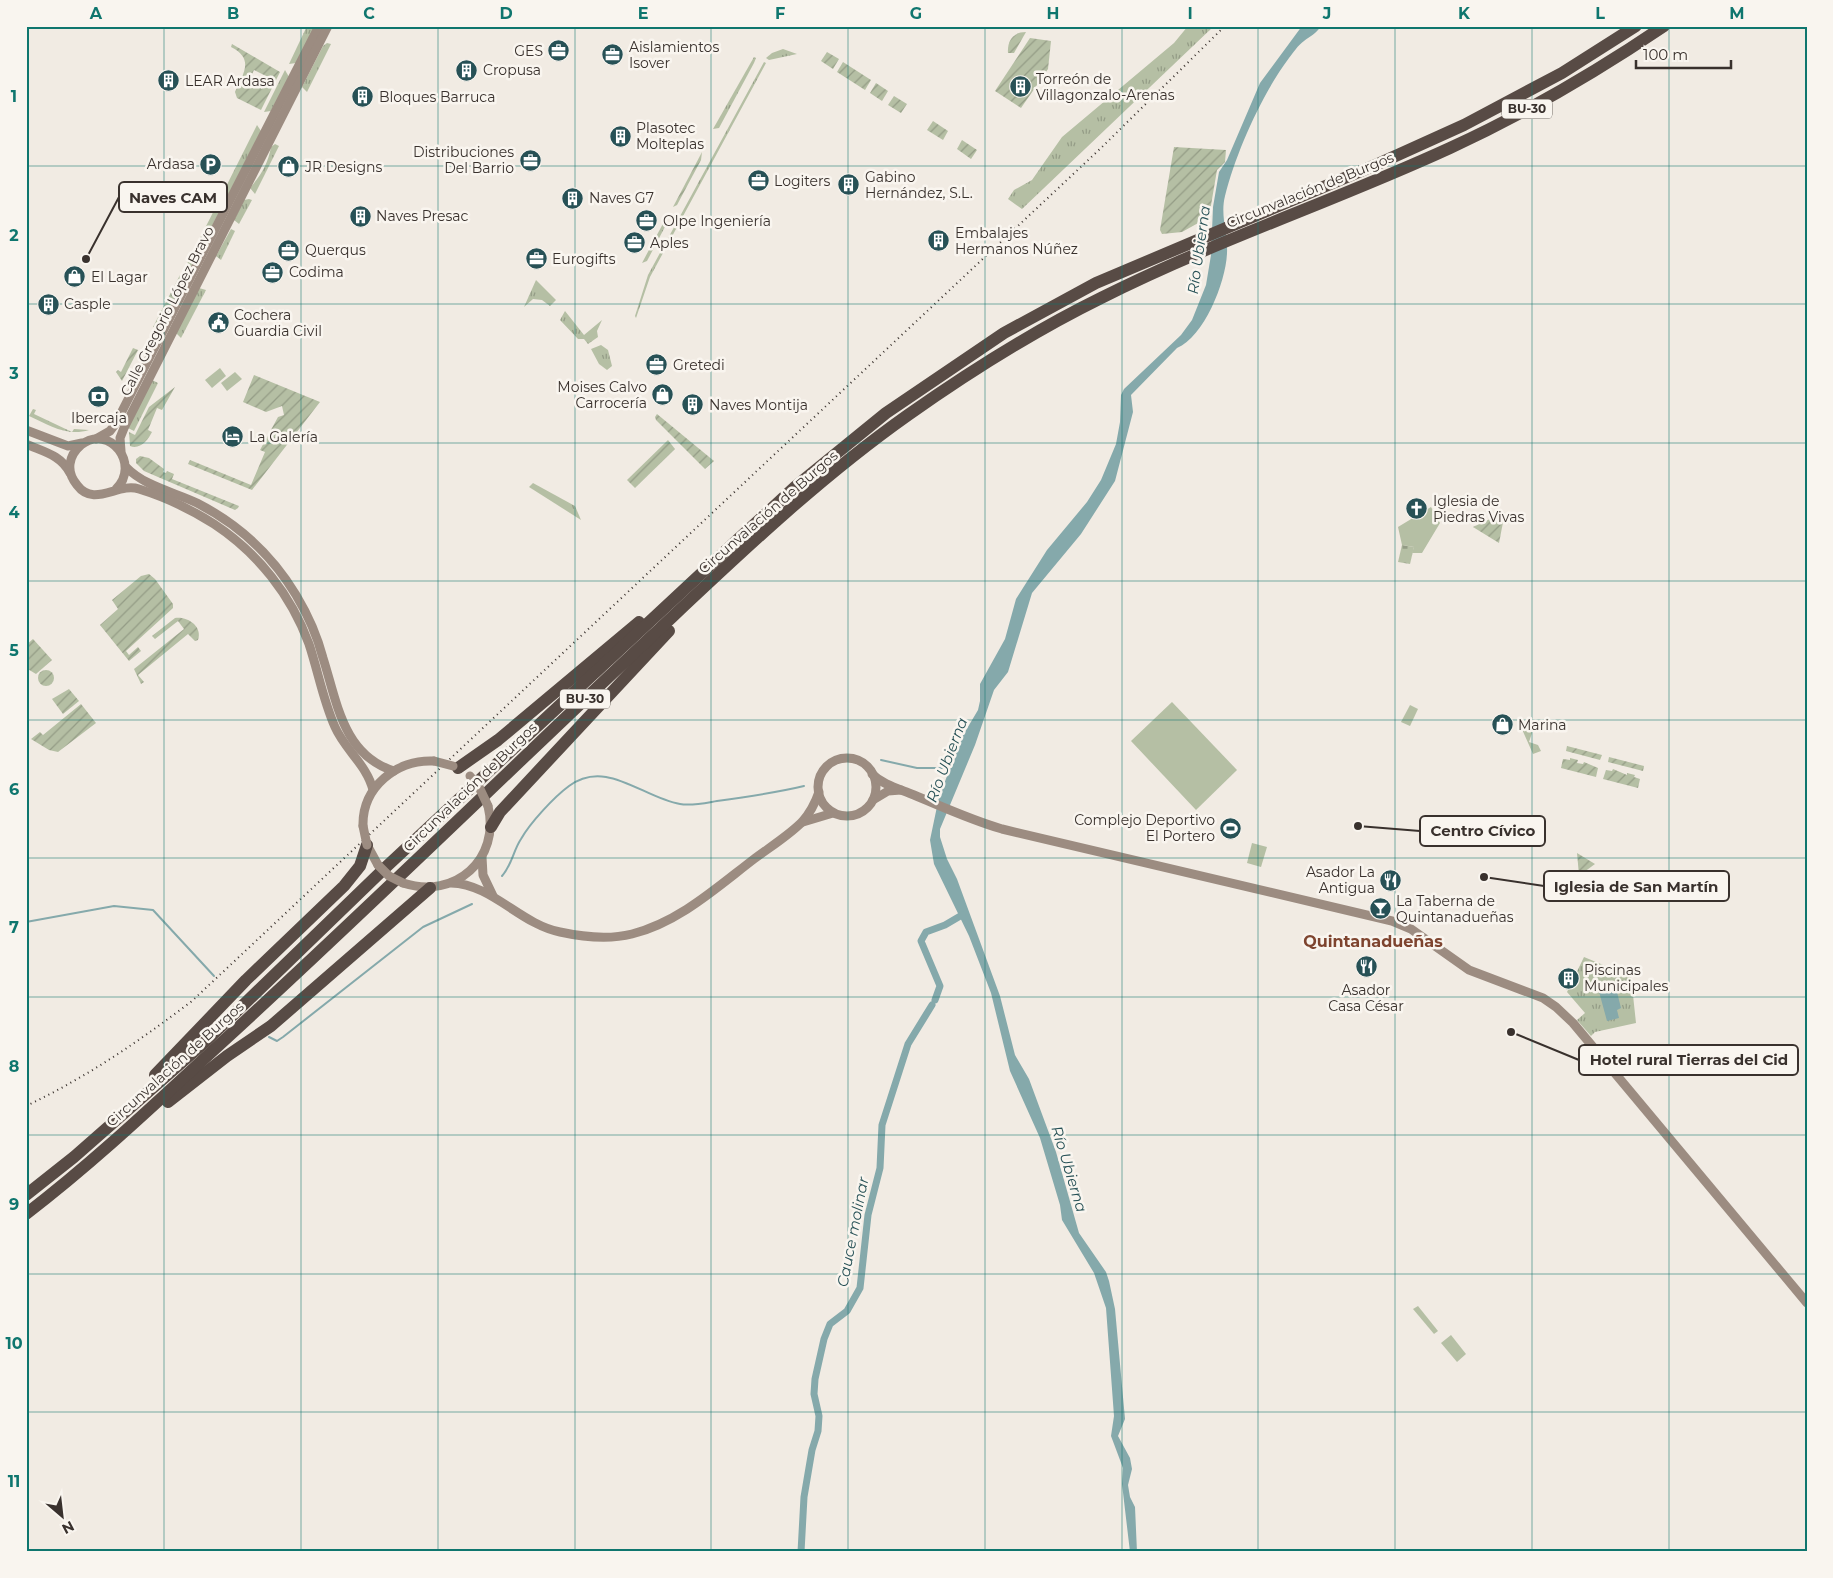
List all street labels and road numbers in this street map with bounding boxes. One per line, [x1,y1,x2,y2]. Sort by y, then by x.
road number: BU-30 [1502,100,1552,118]
street label: Circunvalación de Burgos [1224,148,1397,232]
street label: Calle Gregorio López Bravo [116,223,218,399]
street label: Circunvalación de Burgos [695,446,842,578]
road number: BU-30 [560,690,610,709]
street label: Circunvalación de Burgos [399,718,541,856]
street label: Circunvalación de Burgos [102,997,248,1131]

